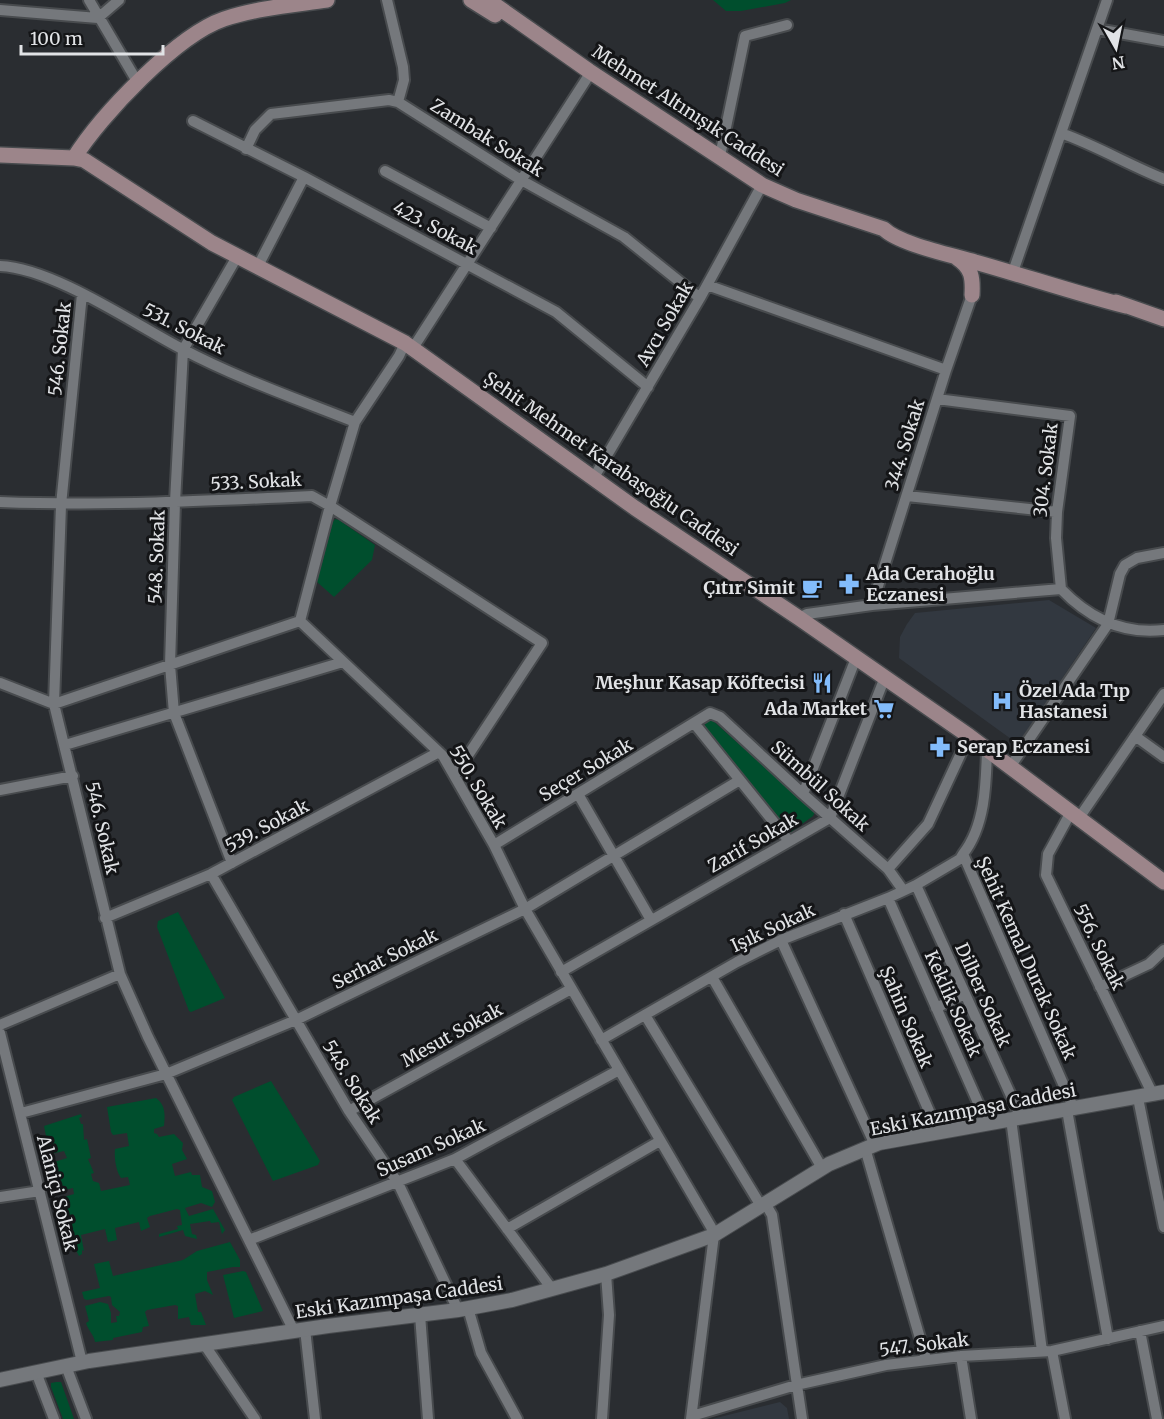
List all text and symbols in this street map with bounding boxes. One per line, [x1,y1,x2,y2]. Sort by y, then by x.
scale bar [21,18,164,56]
north arrow [1086,18,1146,78]
text: 100 m [30,27,83,50]
street label: Mehmet Altınışık Caddesi [588,40,789,181]
text: N [1110,52,1126,74]
street label: Zambak Sokak [426,94,549,182]
street label: 423. Sokak [389,196,482,260]
street label: Avcı Sokak [631,277,698,371]
street label: 531. Sokak [139,298,230,359]
street label: 546. Sokak [43,300,76,397]
street label: Şehit Mehmet Karabaşoğlu Caddesi [479,366,743,561]
street label: 344. Sokak [880,396,929,493]
street label: 304. Sokak [1028,421,1063,518]
street label: 533. Sokak [210,468,303,495]
street label: 548. Sokak [143,509,170,605]
place label: Ada Cerahoğlu Eczanesi [865,562,995,606]
pharmacy icon: Ada Cerahoğlu Eczanesi [837,572,861,596]
place label: Çıtır Simit [703,576,796,599]
cafe icon: Çıtır Simit [800,576,824,600]
place label: Meşhur Kasap Köftecisi [595,671,805,694]
restaurant icon: Meşhur Kasap Köftecisi [810,671,834,695]
place label: Özel Ada Tıp Hastanesi [1019,679,1130,723]
hospital icon: Özel Ada Tıp Hastanesi [990,689,1014,713]
place label: Ada Market [763,697,868,720]
supermarket icon: Ada Market [872,697,896,721]
street label: Seçer Sokak [535,732,637,806]
street label: Sümbül Sokak [766,735,875,836]
pharmacy icon: Serap Eczanesi [928,735,952,759]
place label: Serap Eczanesi [957,735,1090,758]
street label: 550. Sokak [445,741,513,833]
street label: 546. Sokak [81,779,124,877]
street label: 539. Sokak [221,794,313,857]
street label: Zarif Sokak [704,807,802,878]
street label: Şehit Kemal Durak Sokak [971,853,1082,1064]
street label: Işık Sokak [727,898,819,957]
street label: 556. Sokak [1069,900,1130,994]
street label: Serhat Sokak [328,923,442,994]
street label: Dilber Sokak [950,939,1017,1051]
street label: Keklik Sokak [920,947,987,1061]
street label: Şahin Sokak [875,963,938,1072]
street label: Mesut Sokak [397,997,507,1072]
street label: 548. Sokak [318,1036,387,1128]
street label: Eski Kazımpaşa Caddesi [868,1078,1078,1141]
street label: Susam Sokak [373,1113,489,1182]
street label: Alaniçi Sokak [32,1132,83,1254]
street label: Eski Kazımpaşa Caddesi [294,1272,504,1323]
street label: 547. Sokak [878,1328,971,1361]

